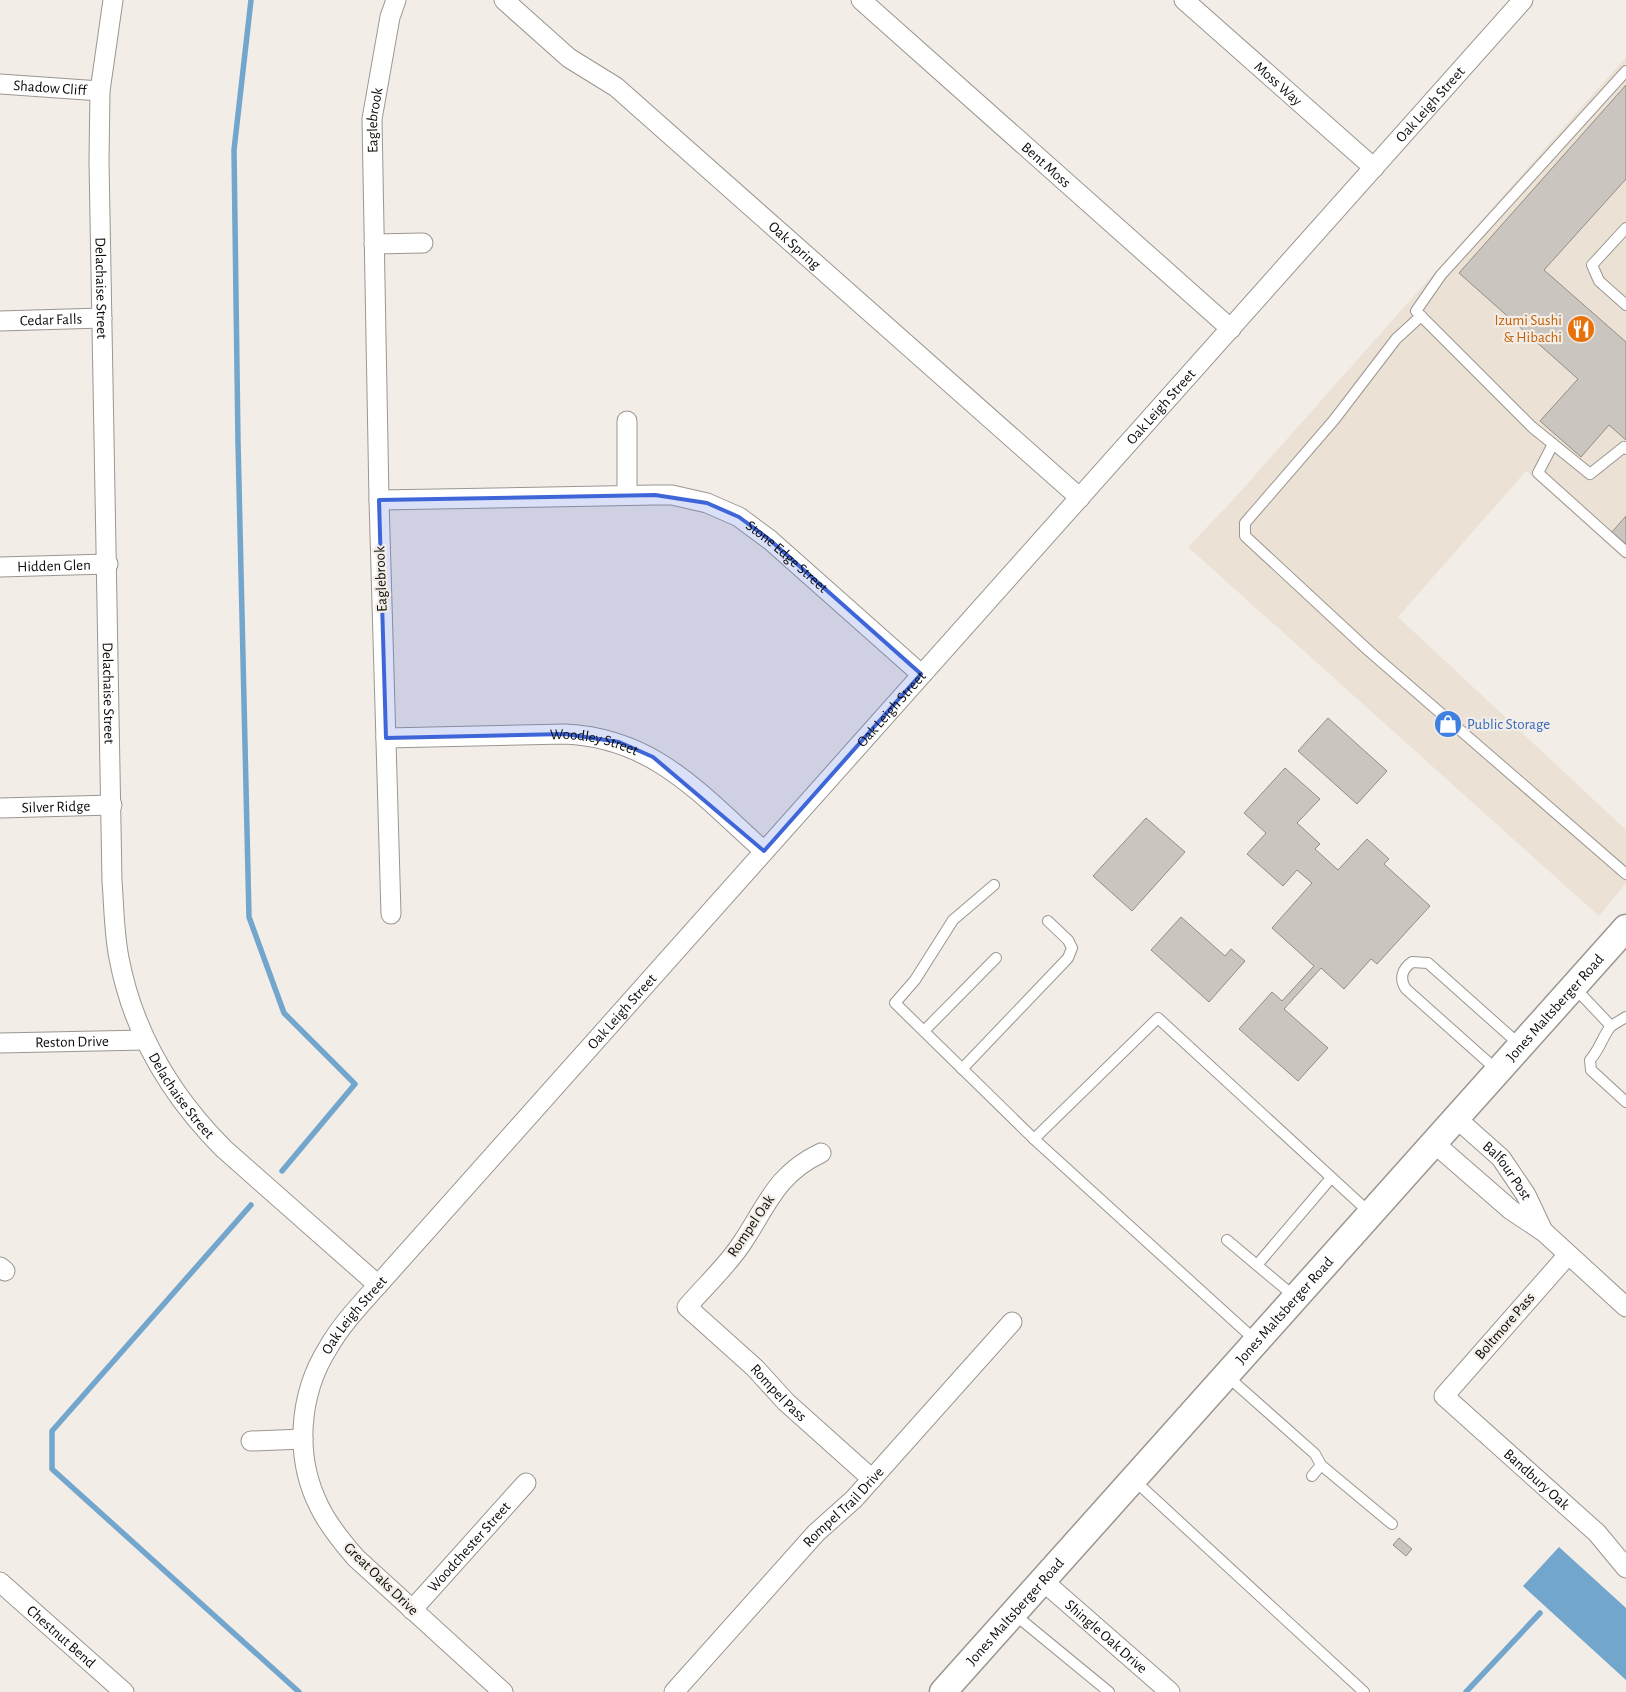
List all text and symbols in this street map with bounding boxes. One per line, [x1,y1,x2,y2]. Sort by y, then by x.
street label: Moss Way [1252,59,1306,109]
street label: Oak Leigh Street [1393,64,1468,145]
street label: Shadow Cliff [13,77,88,98]
street label: Eaglebrook [364,86,385,153]
street label: Bent Moss [1019,139,1074,190]
street label: Oak Spring [766,218,824,273]
street label: Delachaise Street [93,237,110,339]
street label: Cedar Falls [20,311,82,328]
place label: Izumi Sushi & Hibachi [1494,313,1562,345]
restaurant icon: Izumi Sushi & Hibachi [1566,314,1596,344]
street label: Oak Leigh Street [1123,366,1198,447]
street label: Stone Edge Street [743,517,831,595]
street label: Eaglebrook [372,546,390,612]
street label: Hidden Glen [17,557,91,574]
street label: Delachaise Street [100,642,117,744]
street label: Oak Leigh Street [854,668,929,750]
shop icon: Public Storage [1433,709,1463,739]
place label: Public Storage [1467,717,1550,732]
street label: Woodley Street [550,726,641,758]
street label: Silver Ridge [21,798,91,815]
street label: Jones Maltsberger Road [1503,951,1607,1064]
street label: Oak Leigh Street [584,971,659,1052]
street label: Reston Drive [35,1033,109,1050]
street label: Delachaise Street [146,1050,217,1141]
street label: Balfour Post [1480,1138,1535,1202]
street label: Rompel Oak [725,1192,777,1260]
street label: Jones Maltsberger Road [1233,1254,1336,1367]
street label: Oak Leigh Street [319,1273,390,1357]
street label: Boltmore Pass [1472,1290,1538,1362]
street label: Rompel Pass [748,1361,810,1424]
street label: Bandbury Oak [1501,1446,1573,1512]
street label: Rompel Trail Drive [800,1464,886,1550]
street label: Woodchester Street [425,1499,513,1595]
street label: Great Oaks Drive [341,1540,421,1618]
street label: Jones Maltsberger Road [963,1555,1067,1668]
street label: Shingle Oak Drive [1062,1597,1150,1676]
street label: Chestnut Bend [24,1602,99,1671]

